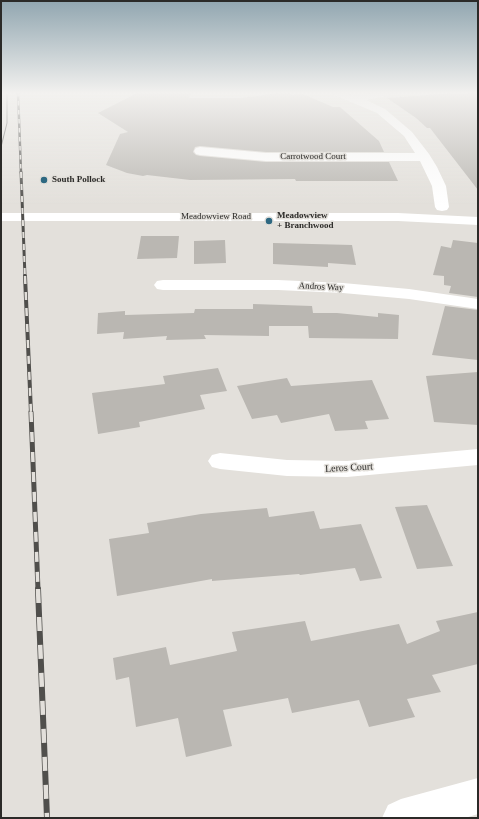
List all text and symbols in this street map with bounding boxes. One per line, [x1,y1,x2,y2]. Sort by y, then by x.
street label: Carrotwood Court [280,152,346,162]
marker: South Pollock [39,175,49,185]
place label: South Pollock [52,175,105,185]
place label: Meadowview + Branchwood [277,211,333,232]
street label: Meadowview Road [181,212,251,222]
marker: Meadowview + Branchwood [264,216,274,226]
street label: Andros Way [298,280,344,294]
street label: Leros Court [325,461,373,475]

